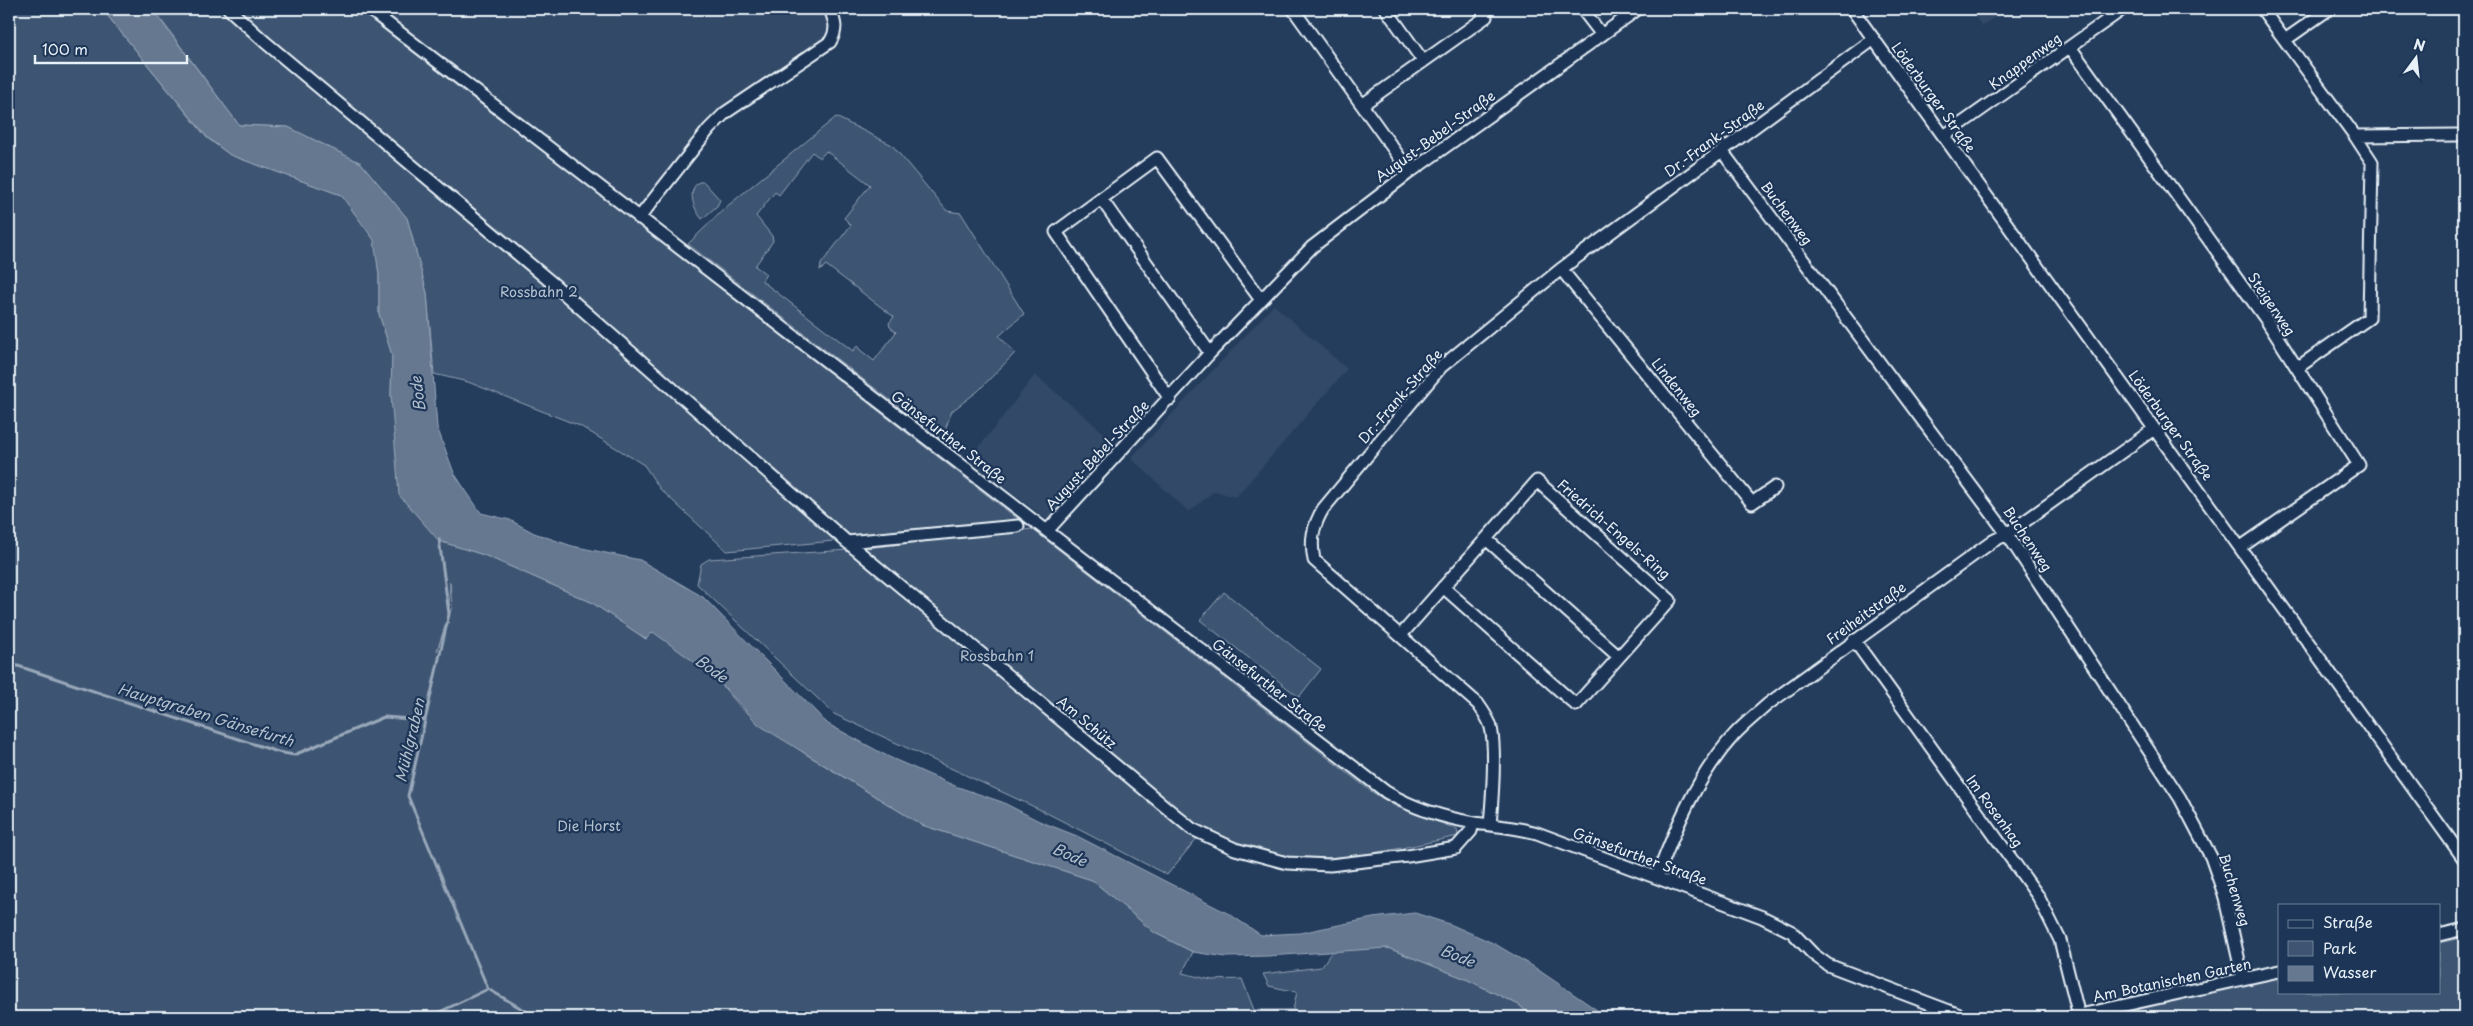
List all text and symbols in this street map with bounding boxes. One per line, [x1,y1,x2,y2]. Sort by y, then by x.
street label: Knappenweg [1984,28,2066,94]
scale bar [35,32,188,64]
north arrow [2390,32,2440,82]
text: N [2411,33,2428,57]
text: 100 m [42,37,88,60]
street label: Löderburger Straße [1887,37,1981,157]
street label: August-Bebel-Straße [1371,85,1499,187]
street label: Dr.-Frank-Straße [1660,94,1768,182]
street label: Buchenweg [1756,177,1818,249]
street label: Steigerweg [2243,268,2301,340]
park label: Rossbahn 2 [500,281,578,302]
street label: Dr.-Frank-Straße [1353,344,1447,448]
street label: Lindenweg [1647,353,1707,421]
street label: Löderburger Straße [2124,365,2218,485]
water label: Bode [403,374,431,413]
street label: Gänsefurther Straße [887,385,1011,489]
street label: August-Bebel-Straße [1040,395,1154,515]
street label: Friedrich-Engels-Ring [1553,474,1675,584]
street label: Buchenweg [1998,502,2058,576]
street label: Freiheitstraße [1822,577,1910,649]
street label: Gänsefurther Straße [1208,633,1332,737]
park label: Rossbahn 1 [960,645,1034,666]
water label: Bode [691,648,734,688]
water label: Hauptgraben Gänsefurth [115,676,297,752]
street label: Am Schütz [1053,691,1122,754]
water label: Mühlgraben [388,695,430,784]
street label: Im Rosenhag [1961,770,2029,852]
park label: Die Horst [557,815,621,836]
street label: Gänsefurther Straße [1570,822,1710,890]
water label: Bode [1049,836,1092,872]
street label: Buchenweg [2214,851,2256,929]
legend [2278,904,2440,994]
text: Straße [2323,910,2373,933]
text: Park [2323,936,2357,959]
water label: Bode [1437,938,1480,973]
street label: Am Botanischen Garten [2091,953,2253,1007]
text: Wasser [2323,960,2376,983]

